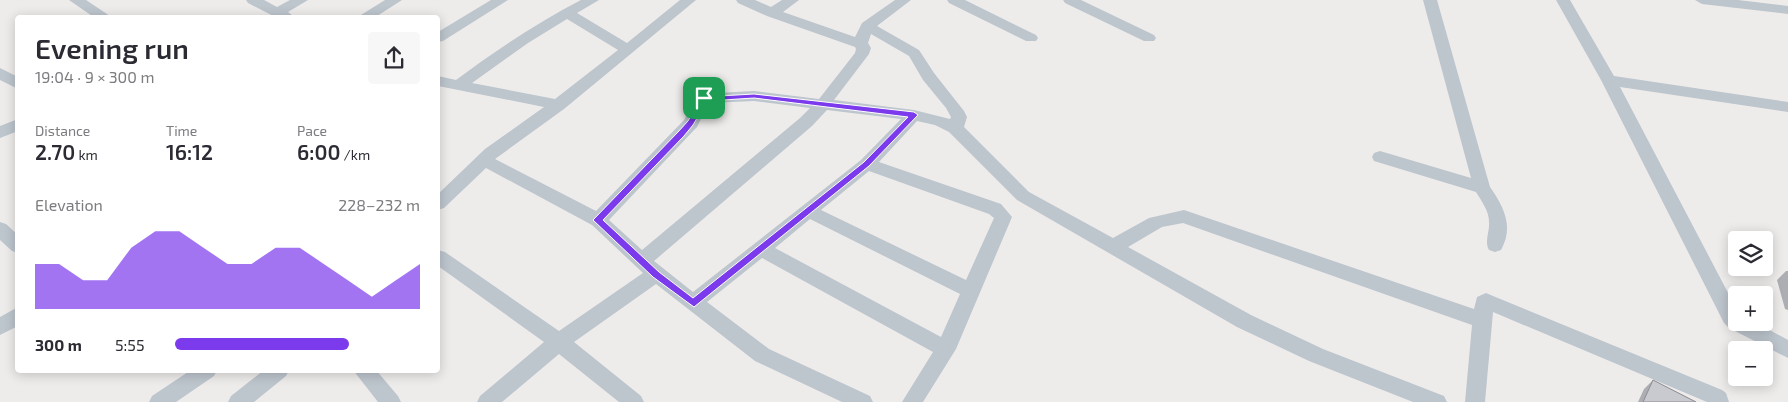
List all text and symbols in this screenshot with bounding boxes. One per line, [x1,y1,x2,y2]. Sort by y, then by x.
text: Evening run [35,31,189,65]
button: share [368,32,420,84]
text: 19:04 · 9 × 300 m [35,67,155,86]
pin [683,77,725,119]
icon: arrive [690,84,718,112]
text: Distance [35,122,90,139]
text: Time [166,122,197,139]
text: Pace [297,122,327,139]
text: 2.70 [35,139,75,164]
text: 16:12 [166,139,213,164]
text: 6:00 [297,139,340,164]
text: km [75,146,98,163]
text: /km [340,146,370,163]
text: Elevation [35,195,103,214]
text: 228–232 m [338,195,420,214]
map controls [1728,231,1773,386]
button: layers [1728,231,1773,276]
button: + [1728,286,1773,331]
text: 300 m [35,335,82,354]
text: 5:55 [115,335,145,354]
button: − [1728,341,1773,386]

